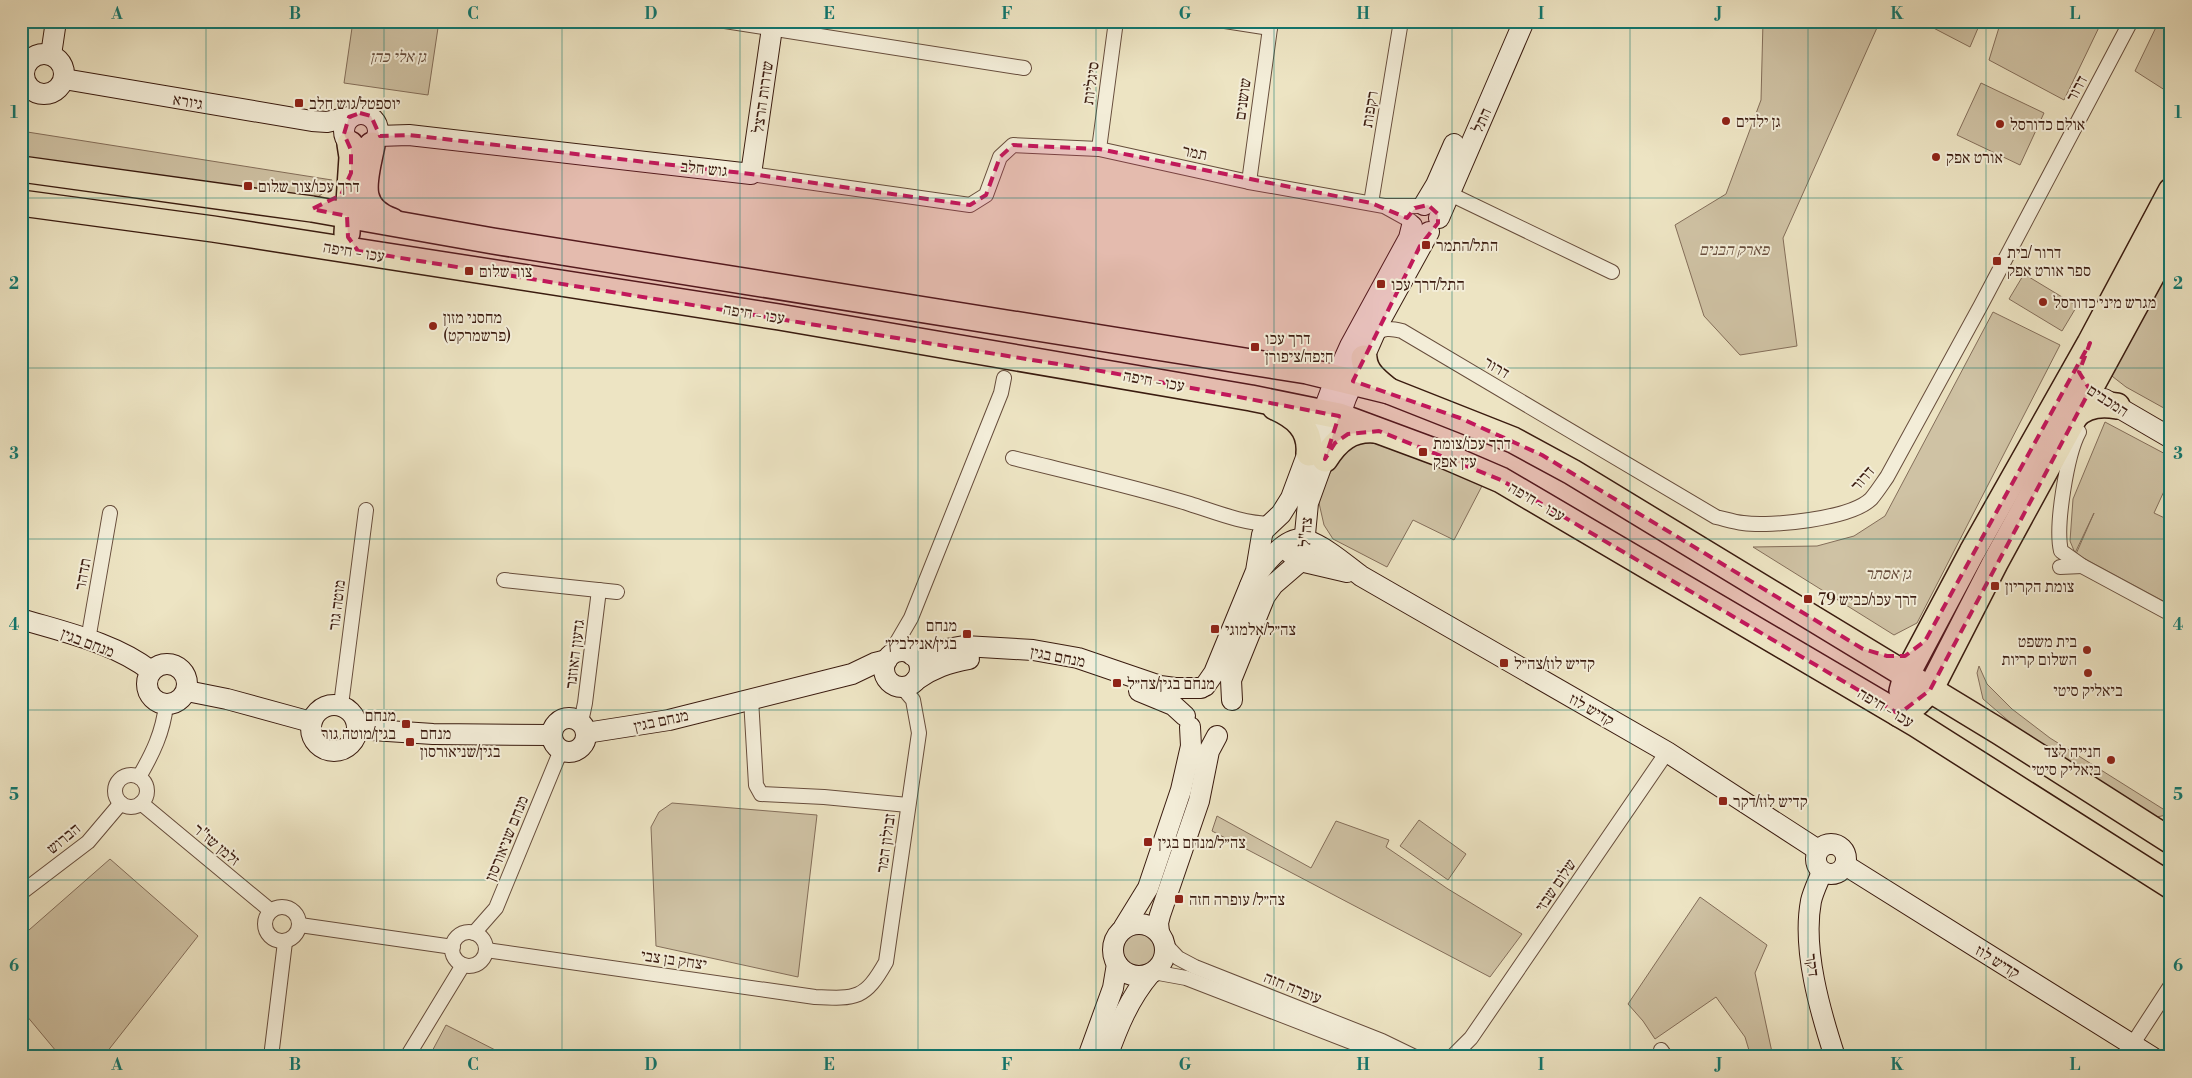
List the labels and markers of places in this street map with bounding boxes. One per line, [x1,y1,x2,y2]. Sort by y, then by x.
place label: יוספטל/גוש חלב [309,94,400,114]
marker: יוספטל/גוש חלב [293,97,305,109]
place label: גן ילדים [1736,112,1781,132]
marker: גן ילדים [1720,115,1732,127]
place label: אולם כדורסל [2010,115,2085,135]
marker: אולם כדורסל [1994,118,2006,130]
place label: אורט אפק [1946,148,2003,168]
marker: אורט אפק [1930,151,1942,163]
place label: דרך עכו/צור שלום [258,177,360,197]
marker: דרך עכו/צור שלום [242,180,254,192]
place label: התל/התמר [1436,236,1498,256]
marker: התל/התמר [1420,239,1432,251]
place label: דרור /בית ספר אורט אפק [2007,243,2091,281]
marker: דרור /בית ספר אורט אפק [1991,255,2003,267]
place label: צור שלום [479,262,532,282]
marker: צור שלום [463,265,475,277]
place label: התל/דרך עכו [1391,275,1465,295]
marker: התל/דרך עכו [1375,278,1387,290]
place label: מגרש מיני כדורסל [2053,293,2156,313]
marker: מגרש מיני כדורסל [2037,296,2049,308]
place label: מחסני מזון (פרשמרקט) [443,308,511,346]
marker: מחסני מזון (פרשמרקט) [427,320,439,332]
place label: דרך עכו חיפה/ציפורן [1265,329,1333,367]
marker: דרך עכו חיפה/ציפורן [1249,341,1261,353]
place label: דרך עכו/צומת עין אפק [1433,434,1511,472]
marker: דרך עכו/צומת עין אפק [1417,446,1429,458]
place label: צומת הקריון [2005,577,2074,597]
marker: צומת הקריון [1989,580,2001,592]
place label: דרך עכו/כביש 79 [1818,590,1917,610]
marker: דרך עכו/כביש 79 [1802,593,1814,605]
place label: מנחם בגין/אנילביץ׳ [885,616,957,654]
place label: צה״ל/אלמוגי [1225,620,1296,640]
marker: צה״ל/אלמוגי [1209,623,1221,635]
marker: מנחם בגין/אנילביץ׳ [961,628,973,640]
place label: בית משפט השלום קריות [2001,632,2077,670]
marker: בית משפט השלום קריות [2081,644,2093,656]
place label: קדיש לוז/צה״ל [1514,654,1595,674]
marker: קדיש לוז/צה״ל [1498,657,1510,669]
marker: ביאליק סיטי [2082,667,2094,679]
place label: מנחם בגין/צה״ל [1127,674,1215,694]
marker: מנחם בגין/צה״ל [1111,677,1123,689]
place label: ביאליק סיטי [2053,681,2123,701]
place label: מנחם בגין/מוטה גור [321,706,396,744]
marker: מנחם בגין/מוטה גור [400,718,412,730]
place label: מנחם בגין/שניאורסון [420,724,501,762]
marker: מנחם בגין/שניאורסון [404,736,416,748]
place label: חנייה לצד ביאליק סיטי [2032,742,2101,780]
marker: חנייה לצד ביאליק סיטי [2105,754,2117,766]
place label: קדיש לוז/דקר [1733,792,1808,812]
marker: קדיש לוז/דקר [1717,795,1729,807]
place label: צה״ל/מנחם בגין [1158,833,1246,853]
marker: צה״ל/מנחם בגין [1142,836,1154,848]
place label: צה״ל/ עופרה חזה [1189,890,1285,910]
marker: צה״ל/ עופרה חזה [1173,893,1185,905]

